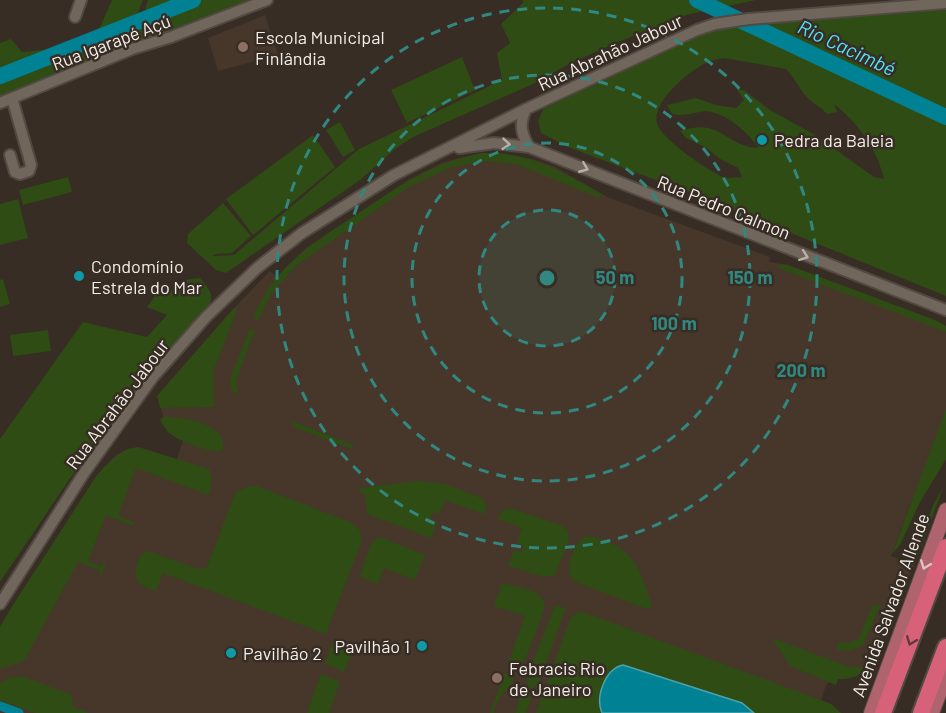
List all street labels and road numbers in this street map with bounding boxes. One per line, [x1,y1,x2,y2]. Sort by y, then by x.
street label: Rua Igarapé Açú [49,9,173,75]
street label: Rua Abrahão Jabour [534,9,686,95]
street label: Rua Pedro Calmon [654,170,794,244]
street label: Rua Abrahão Jabour [61,334,173,473]
street label: Avenida Salvador Allende [846,510,934,700]

